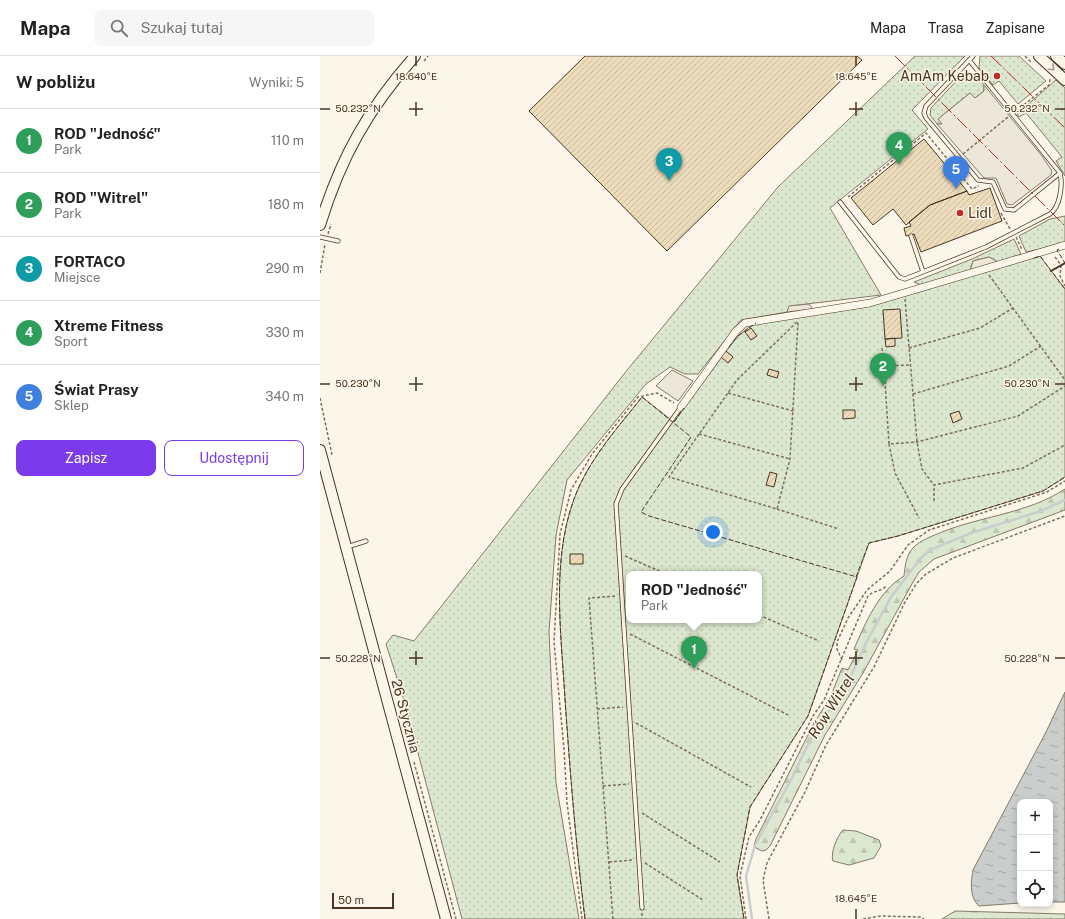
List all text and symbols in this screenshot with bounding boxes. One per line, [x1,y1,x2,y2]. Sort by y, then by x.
search box [94,10,374,46]
text: Mapa [20,17,70,39]
icon: search [108,17,130,39]
text: Szukaj tutaj [140,19,223,36]
text: Mapa [870,20,906,36]
text: Trasa [928,20,964,36]
text: Zapisane [986,20,1045,36]
one-way arrow [1047,63,1055,71]
place label: AmAm Kebab [900,68,989,84]
text: 18.640°E [395,70,437,82]
text: 18.645°E [835,70,877,82]
marker: AmAm Kebab [992,71,1002,81]
text: W pobliżu [16,72,95,92]
text: Wyniki: 5 [249,75,304,90]
text: 50.232°N [335,102,381,114]
text: 50.232°N [1004,102,1050,114]
text: ROD "Jedność" [54,125,161,142]
pin: 4 [886,132,912,165]
text: 1 [26,133,32,148]
text: 110 m [271,133,304,148]
text: Park [54,142,82,157]
pin: 3 [656,148,682,181]
pin: 5 [943,156,969,189]
text: ROD "Witrel" [54,189,148,206]
text: 2 [25,197,33,212]
text: 180 m [268,197,304,212]
place label: Lidl [968,205,992,221]
text: Park [54,206,82,221]
marker: Lidl [955,208,965,218]
text: FORTACO [54,253,125,270]
text: 3 [25,261,33,276]
text: 290 m [266,261,304,276]
text: Miejsce [54,270,100,285]
text: Xtreme Fitness [54,317,163,334]
text: 4 [25,325,33,340]
text: 330 m [265,325,304,340]
text: Sport [54,334,88,349]
pin: 2 [870,353,896,386]
text: 50.230°N [335,377,381,389]
text: 50.230°N [1004,377,1050,389]
text: Świat Prasy [54,381,139,398]
text: 5 [25,389,33,404]
text: 340 m [265,389,304,404]
text: Sklep [54,398,89,413]
button: Zapisz [16,440,156,476]
button: Udostępnij [164,440,304,476]
your location [703,522,723,542]
popup [626,571,762,623]
text: ROD "Jedność" [641,581,747,598]
text: Park [641,598,668,613]
pin: 1 [681,636,707,669]
text: 50.228°N [335,652,381,664]
text: 50.228°N [1004,652,1050,664]
water label: Rów Witrel [804,671,858,741]
street label: 26 Stycznia [388,677,424,755]
map controls [1017,799,1053,907]
button: + [1017,799,1053,835]
button: − [1017,835,1053,871]
button: locate [1017,871,1053,907]
scale bar [332,891,394,910]
text: 18.645°E [835,892,877,904]
text: 50 m [338,894,364,906]

